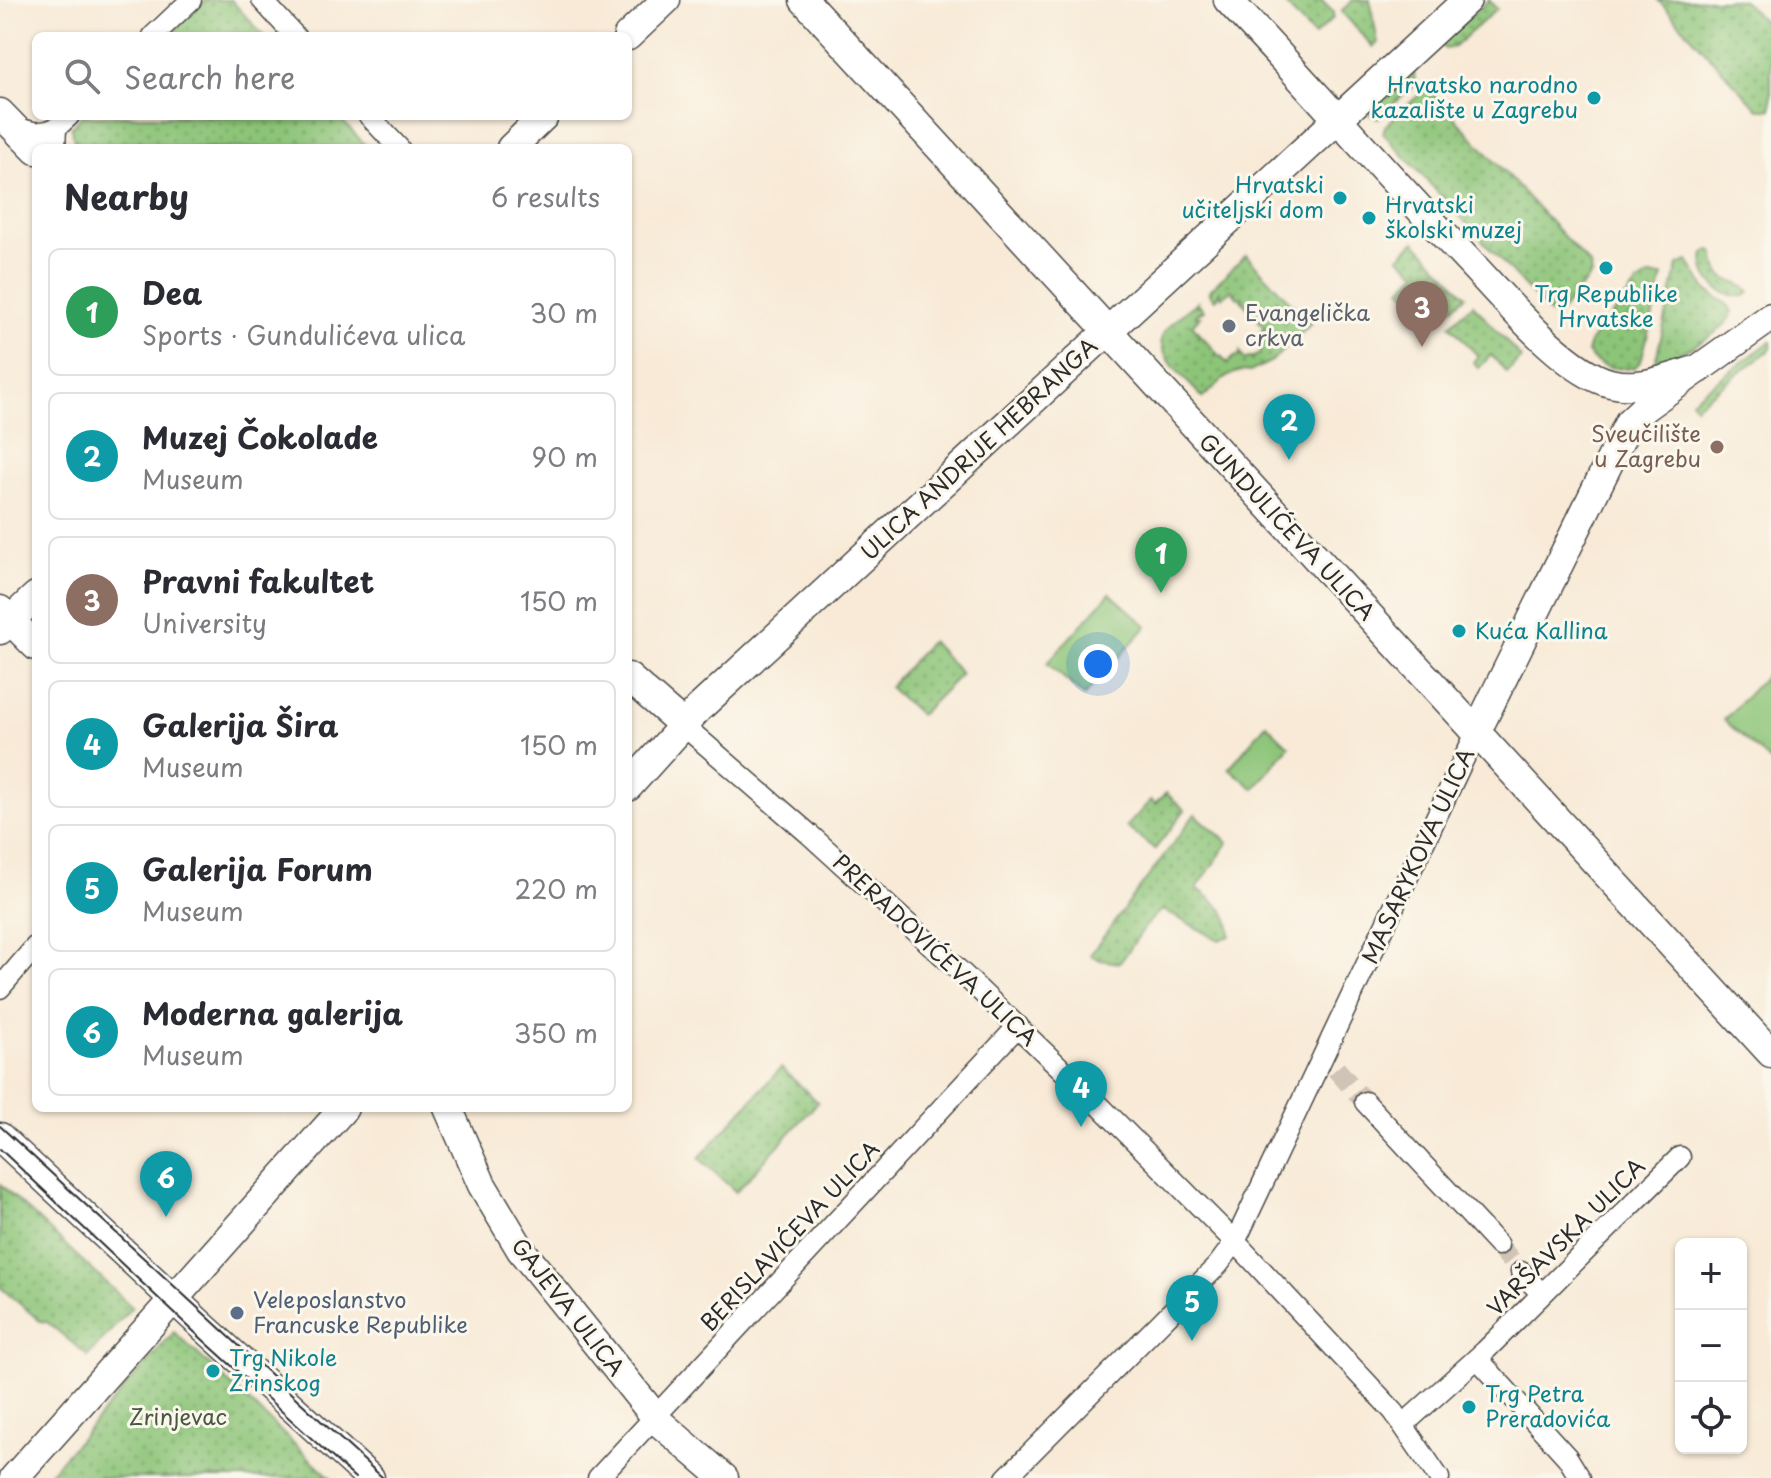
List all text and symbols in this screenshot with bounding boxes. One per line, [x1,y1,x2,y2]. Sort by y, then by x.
search box [32,32,632,120]
icon: search [60,54,104,98]
text: Search here [124,54,296,99]
place label: Hrvatsko narodno kazalište u Zagrebu [1371,67,1578,125]
marker: Hrvatsko narodno kazalište u Zagrebu [1585,89,1603,107]
place label: Hrvatski učiteljski dom [1182,167,1324,225]
text: Nearby [64,170,189,222]
text: 6 results [491,177,600,216]
place label: Hrvatski školski muzej [1385,187,1522,245]
marker: Hrvatski učiteljski dom [1331,189,1349,207]
marker: Hrvatski školski muzej [1360,209,1378,227]
marker: Trg Republike Hrvatske [1597,259,1615,277]
text: Dea [142,270,202,315]
place label: Trg Republike Hrvatske [1534,276,1678,334]
pin: 3 [1396,281,1448,347]
text: 1 [86,293,98,332]
text: 30 m [530,293,598,332]
place label: Evangelička crkva [1245,295,1370,353]
text: Sports · Gundulićeva ulica [142,315,465,354]
marker: Evangelička crkva [1220,317,1238,335]
street label: ULICA ANDRIJE HEBRANGA [852,329,1104,567]
pin: 2 [1263,394,1315,460]
text: Muzej Čokolade [142,414,378,459]
place label: Sveučilište u Zagrebu [1591,416,1701,474]
street label: GUNDULIĆEVA ULICA [1192,425,1384,627]
text: 2 [83,437,101,476]
text: 90 m [531,437,598,476]
marker: Sveučilište u Zagrebu [1708,438,1726,456]
text: Museum [142,459,244,498]
pin: 1 [1135,527,1187,593]
text: Pravni fakultet [142,558,374,603]
text: 3 [83,581,101,620]
text: 150 m [520,581,598,620]
text: University [142,603,267,642]
place label: Kuća Kallina [1475,613,1608,646]
marker: Kuća Kallina [1450,622,1468,640]
your location [1078,644,1118,684]
text: Galerija Šira [142,702,339,747]
text: 4 [83,725,101,764]
text: 150 m [520,725,598,764]
street label: MASARYKOVA ULICA [1352,742,1481,969]
text: Museum [142,747,244,786]
street label: PRERADOVIĆEVA ULICA [826,845,1046,1053]
text: Galerija Forum [142,846,373,891]
text: 5 [84,869,100,908]
text: 220 m [514,869,598,908]
text: Museum [142,891,244,930]
text: Moderna galerija [142,990,403,1035]
text: 6 [83,1013,101,1052]
text: 350 m [514,1013,598,1052]
text: Museum [142,1035,244,1074]
pin: 4 [1055,1061,1107,1127]
street label: BERISLAVIĆEVA ULICA [692,1132,886,1338]
street label: VARŠAVSKA ULICA [1478,1149,1652,1322]
pin: 6 [140,1151,192,1217]
street label: GAJEVA ULICA [505,1230,634,1382]
map controls [1675,1238,1747,1454]
button: + [1675,1238,1747,1310]
pin: 5 [1166,1275,1218,1341]
place label: Veleposlanstvo Francuske Republike [253,1282,468,1340]
marker: Veleposlanstvo Francuske Republike [228,1304,246,1322]
button: − [1675,1310,1747,1382]
place label: Trg Nikole Zrinskog [229,1340,337,1398]
marker: Trg Nikole Zrinskog [204,1362,222,1380]
place label: Trg Petra Preradovića [1485,1376,1611,1434]
button: locate [1675,1382,1747,1454]
marker: Trg Petra Preradovića [1460,1398,1478,1416]
park label: Zrinjevac [129,1399,227,1432]

